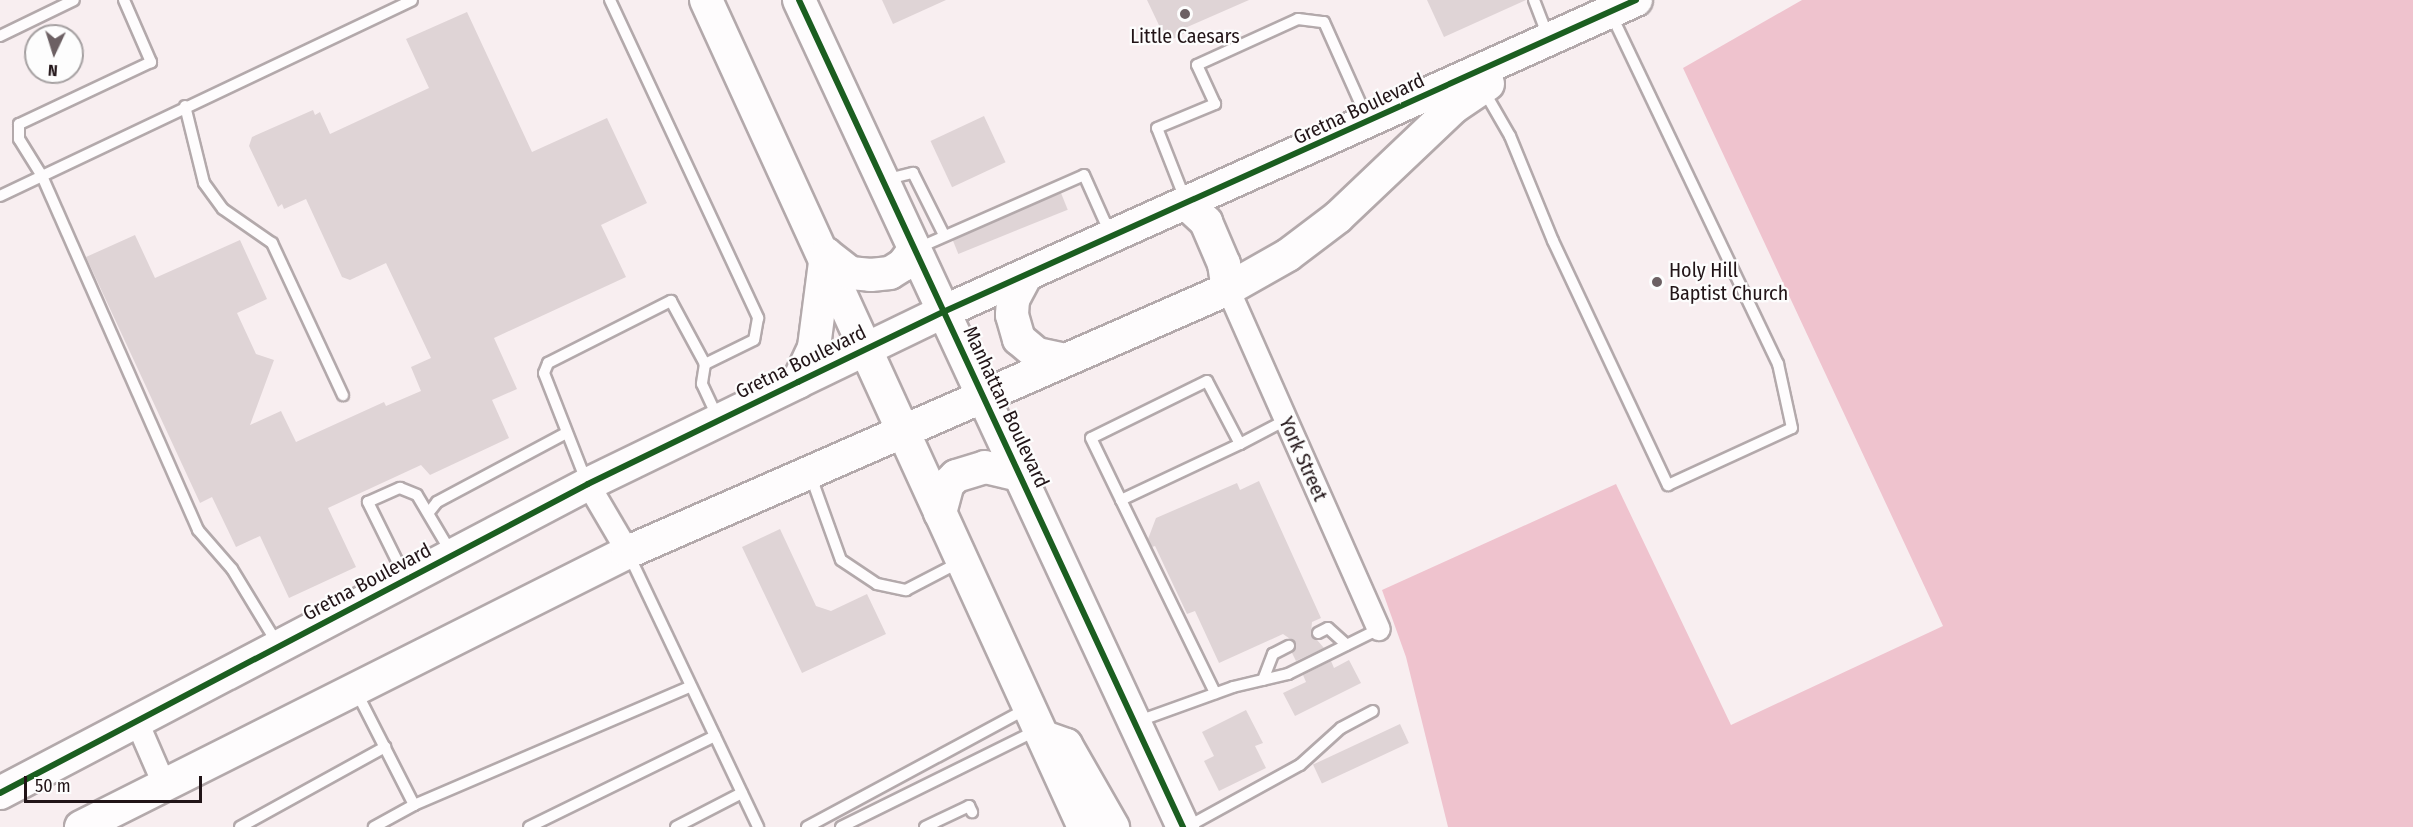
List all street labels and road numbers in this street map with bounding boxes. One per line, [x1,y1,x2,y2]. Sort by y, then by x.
street label: Gretna Boulevard [1290,68,1428,150]
street label: Gretna Boulevard [732,320,870,404]
street label: Manhattan Boulevard [958,322,1054,492]
street label: York Street [1274,413,1332,505]
street label: Gretna Boulevard [299,538,435,626]

